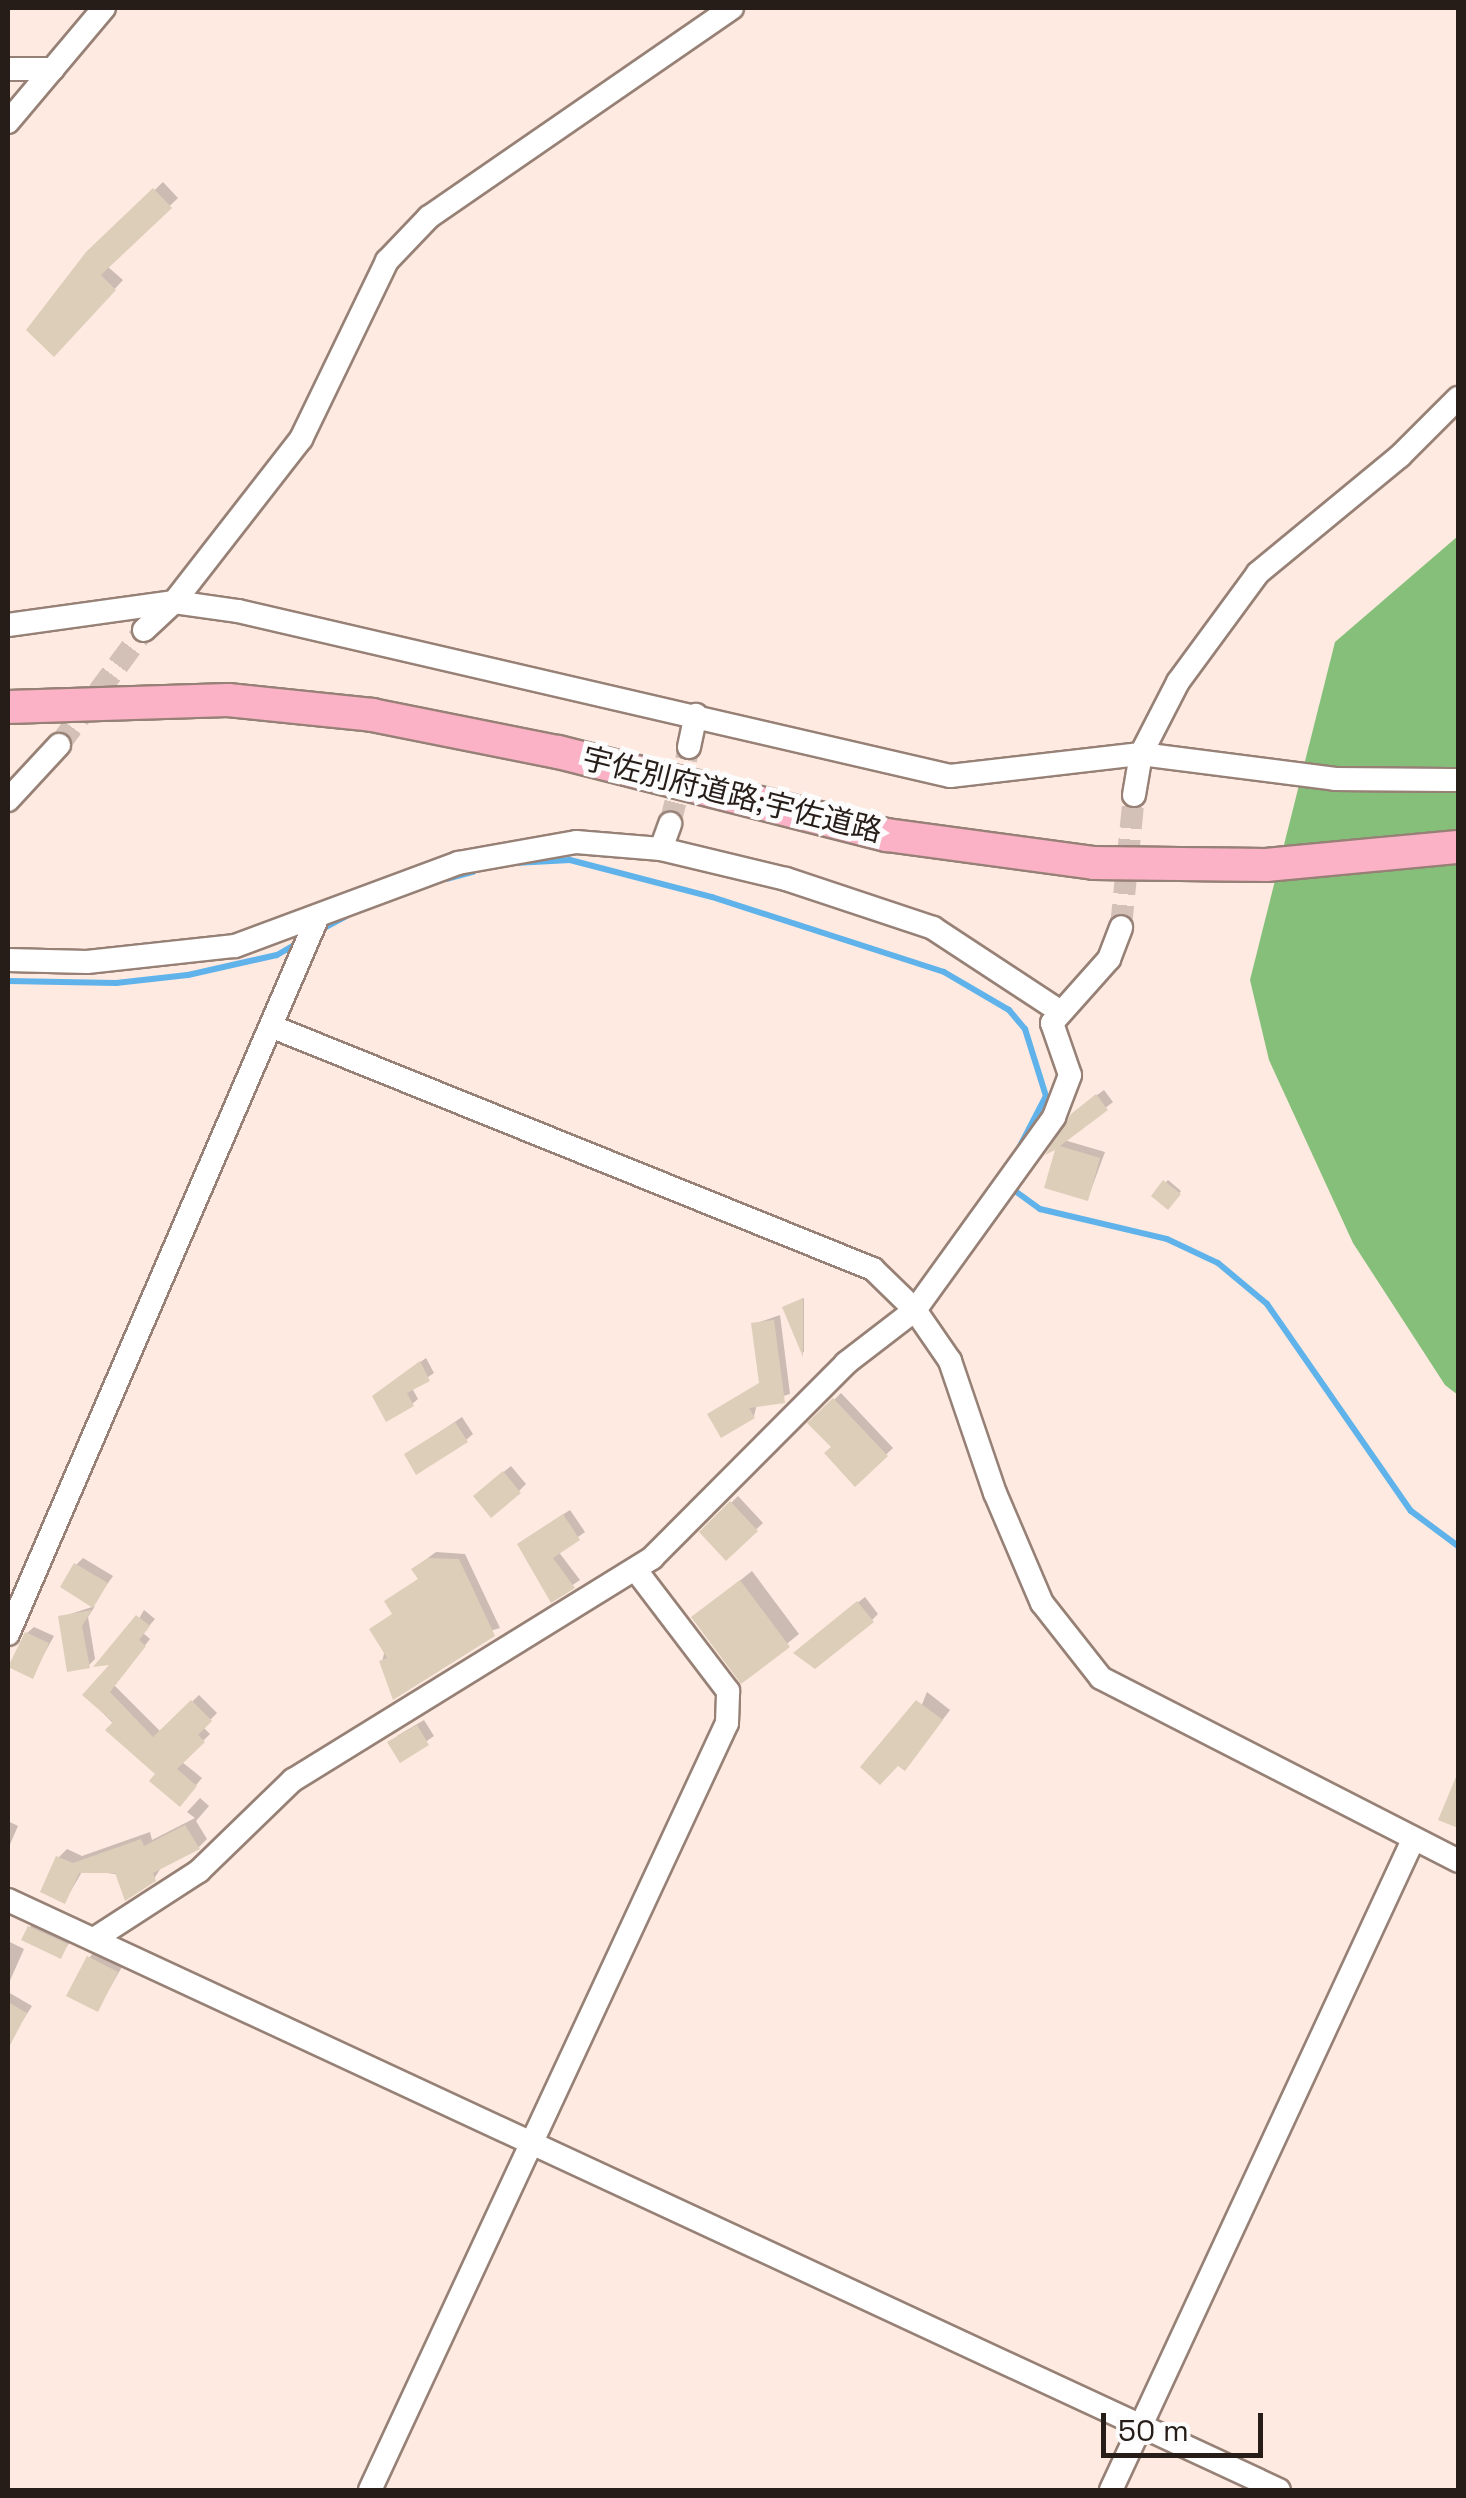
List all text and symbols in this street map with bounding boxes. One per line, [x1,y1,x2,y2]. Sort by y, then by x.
street label: 宇佐別府道路;宇佐道路 [578,740,886,850]
scale bar [1106,2393,1268,2455]
text: 50 m [1118,2411,1189,2450]

